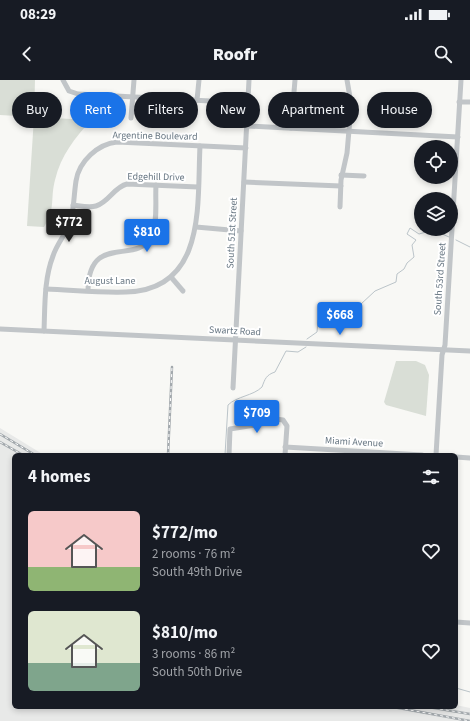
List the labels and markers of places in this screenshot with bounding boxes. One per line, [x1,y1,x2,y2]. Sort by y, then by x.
pin: $772 [45,209,93,243]
pin: $810 [123,219,171,253]
pin: $668 [316,302,364,336]
pin: $709 [233,400,281,434]

